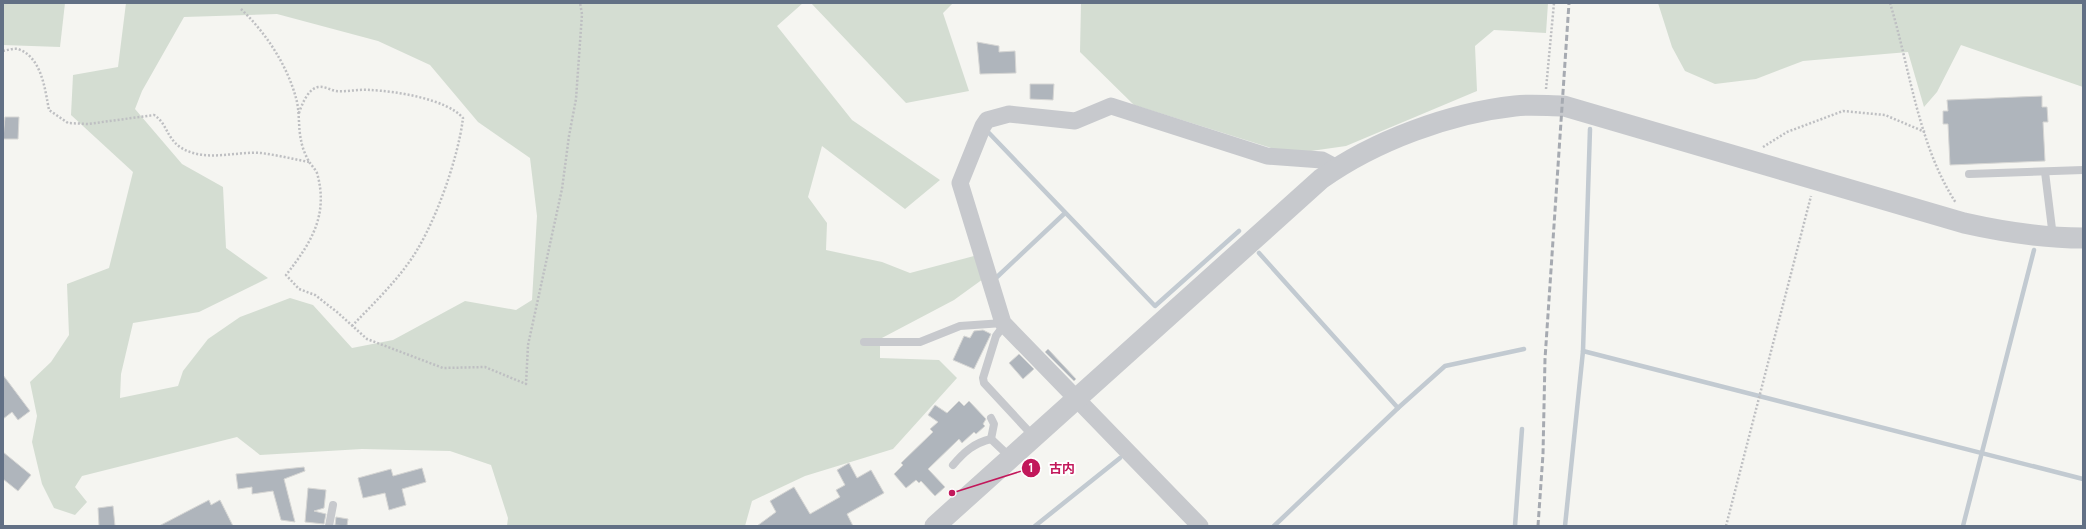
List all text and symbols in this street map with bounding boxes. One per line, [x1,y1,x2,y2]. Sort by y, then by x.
callout: 古内 [1021,455,1083,480]
text: 1 [1028,459,1034,476]
text: 古内 [1049,459,1075,477]

